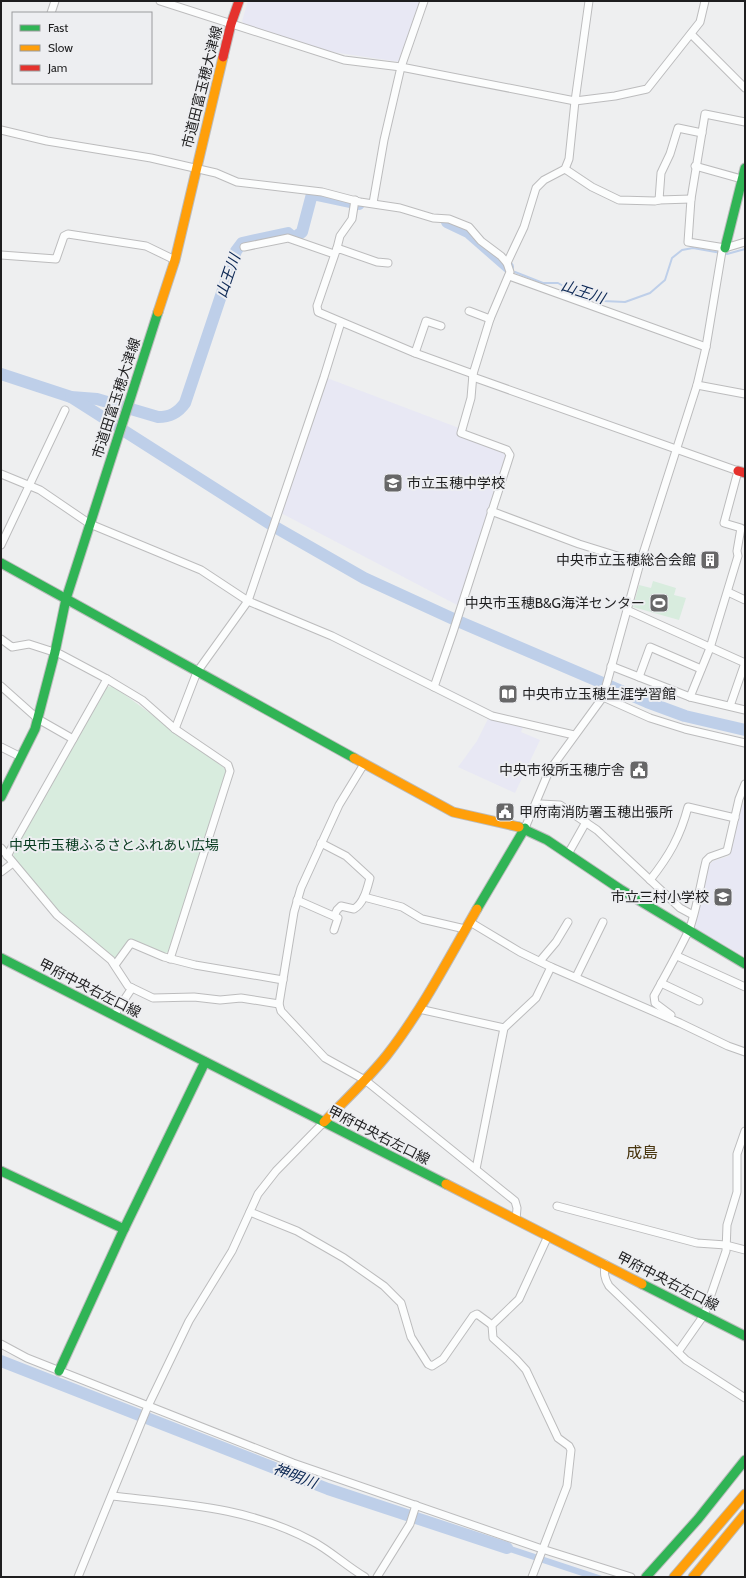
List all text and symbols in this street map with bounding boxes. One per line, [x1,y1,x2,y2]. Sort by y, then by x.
legend [12,12,152,84]
text: Fast [48,20,68,35]
street label: 市道田富玉穂大津線 [178,24,226,150]
text: Slow [48,40,73,55]
text: Jam [47,60,67,75]
water label: 山王川 [212,250,244,300]
water label: 山王川 [559,276,609,308]
street label: 市道田富玉穂大津線 [88,335,144,461]
school or university icon: 市立玉穂中学校 [382,472,404,494]
place label: 市立玉穂中学校 [407,474,505,492]
building icon: 中央市立玉穂総合会館 [699,549,721,571]
place label: 中央市立玉穂総合会館 [556,551,696,569]
sports icon: 中央市玉穂B&G海洋センター [648,592,670,614]
place label: 中央市玉穂B&G海洋センター [465,594,645,612]
library icon: 中央市立玉穂生涯学習館 [497,683,519,705]
place label: 中央市立玉穂生涯学習館 [522,685,676,703]
public building icon: 中央市役所玉穂庁舎 [628,759,650,781]
place label: 中央市役所玉穂庁舎 [499,761,625,779]
public building icon: 甲府南消防署玉穂出張所 [494,801,516,823]
place label: 甲府南消防署玉穂出張所 [519,803,673,821]
park label: 中央市玉穂ふるさとふれあい広場 [9,836,219,854]
school or university icon: 市立三村小学校 [712,886,734,908]
place label: 市立三村小学校 [611,888,709,906]
street label: 甲府中央右左口線 [36,955,144,1021]
street label: 甲府中央右左口線 [325,1102,433,1168]
district label: 成島 [626,1143,658,1162]
street label: 甲府中央右左口線 [614,1248,722,1314]
water label: 神明川 [271,1460,321,1493]

